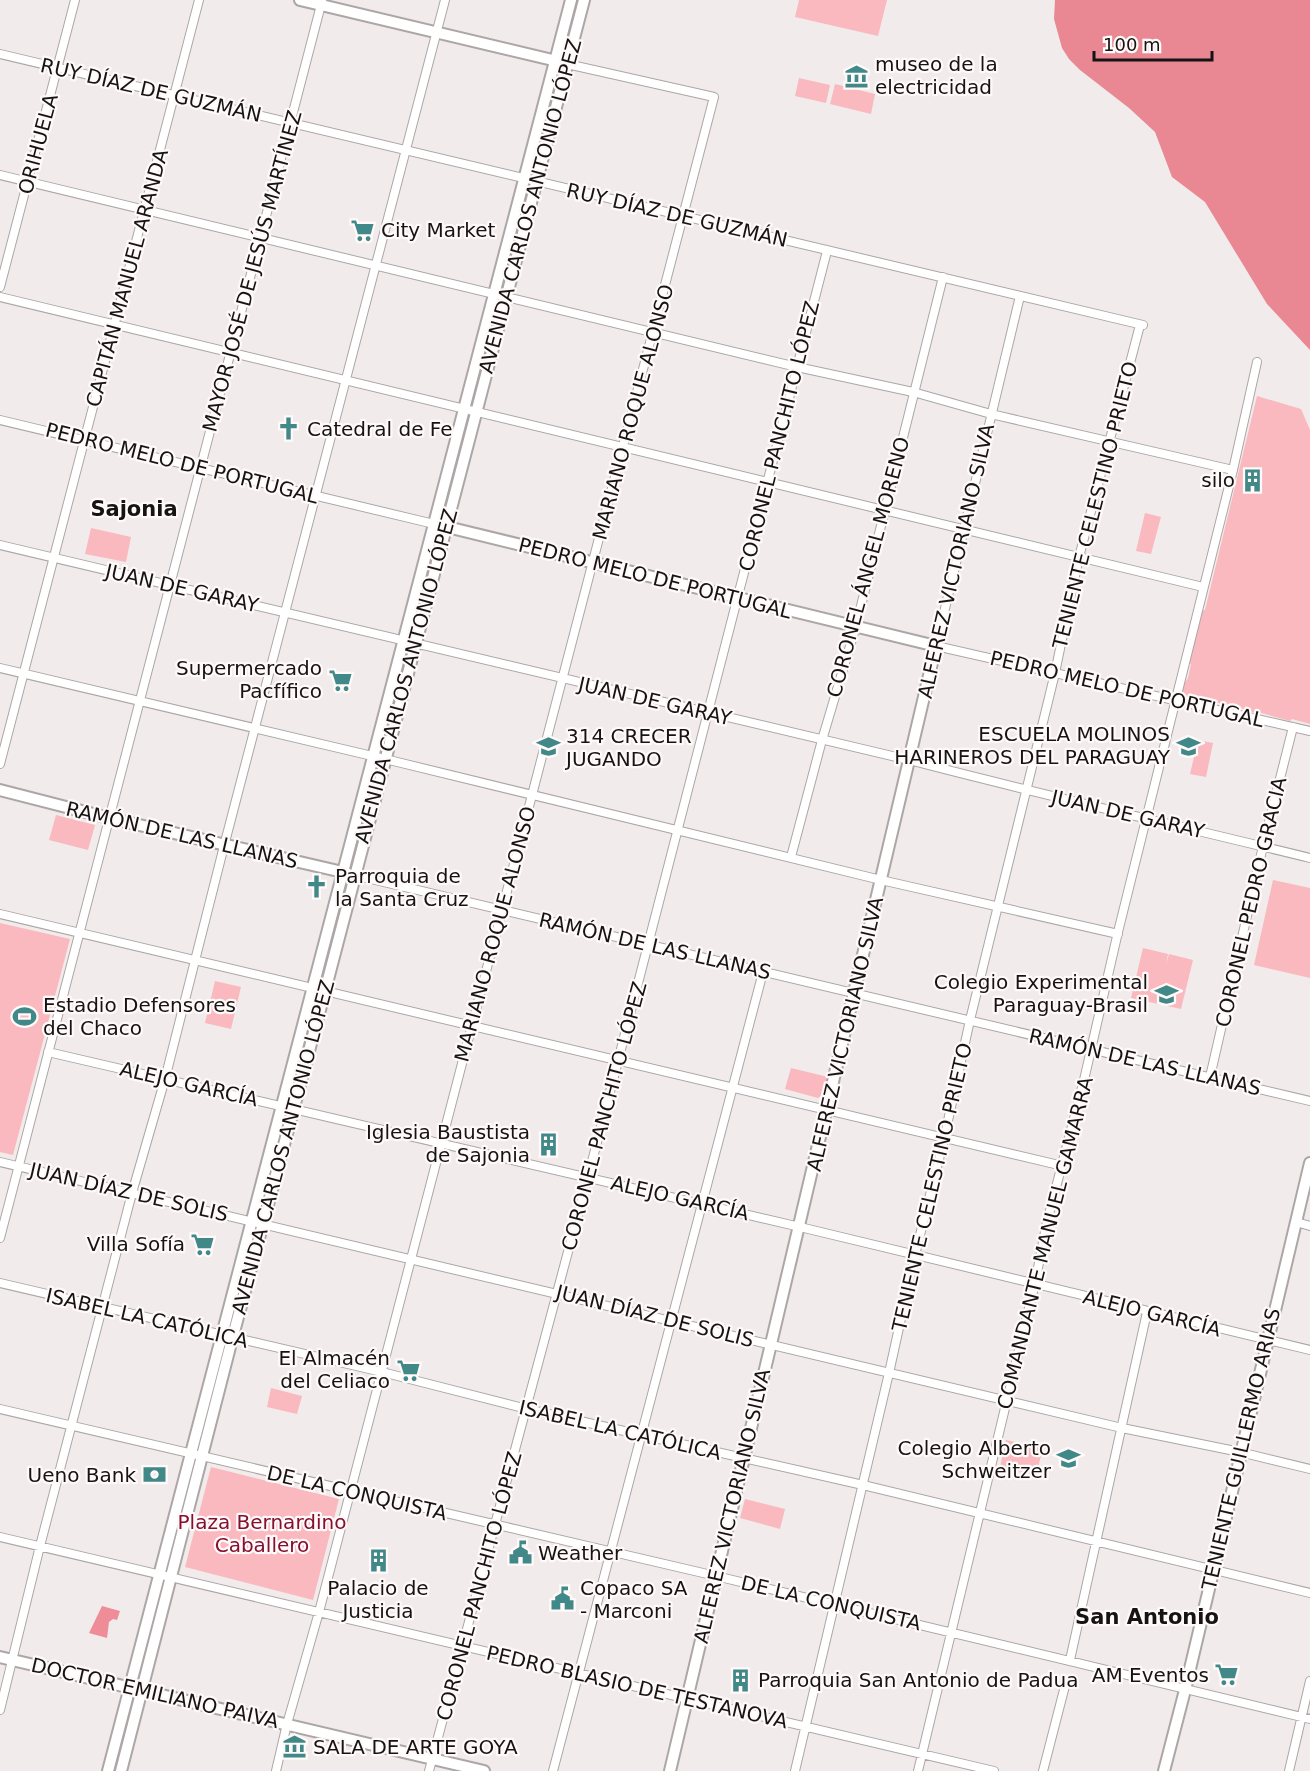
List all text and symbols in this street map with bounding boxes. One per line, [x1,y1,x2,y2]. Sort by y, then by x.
scale bar [1094,24,1212,62]
text: 100 m [1103,34,1161,55]
street label: AVENIDA CARLOS ANTONIO LÓPEZ [474,36,586,376]
place label: museo de la electricidad [875,52,998,99]
street label: RUY DÍAZ DE GUZMÁN [38,53,264,127]
museum icon: museo de la electricidad [844,63,870,89]
street label: ORIHUELA [13,91,63,197]
street label: MAYOR JOSÉ DE JESÚS MARTÍNEZ [197,108,307,434]
street label: CAPITÁN MANUEL ARANDA [81,146,173,410]
street label: RUY DÍAZ DE GUZMÁN [564,178,790,252]
supermarket icon: City Market [350,217,376,243]
place label: City Market [381,218,495,242]
street label: MARIANO ROQUE ALONSO [587,282,679,542]
street label: CORONEL PANCHITO LÓPEZ [734,298,824,574]
street label: TENIENTE CELESTINO PRIETO [1047,359,1142,652]
church icon: Catedral de Fe [276,416,302,442]
street label: PEDRO MELO DE PORTUGAL [43,417,322,509]
place label: Catedral de Fe [307,417,453,441]
street label: ALFEREZ VICTORIANO SILVA [913,421,999,701]
street label: CORONEL ÁNGEL MORENO [822,434,914,700]
building icon: silo [1240,467,1266,493]
place label: silo [1201,468,1235,492]
district label: Sajonia [90,497,178,521]
street label: AVENIDA CARLOS ANTONIO LÓPEZ [350,506,462,846]
street label: PEDRO MELO DE PORTUGAL [516,532,795,624]
street label: JUAN DE GARAY [101,558,262,617]
street label: PEDRO MELO DE PORTUGAL [988,646,1267,732]
place label: Supermercado Pacfífico [176,656,322,703]
supermarket icon: Supermercado Pacfífico [327,667,353,693]
street label: JUAN DE GARAY [574,671,735,730]
place label: ESCUELA MOLINOS HARINEROS DEL PARAGUAY [894,722,1171,769]
place label: 314 CRECER JUGANDO [564,724,692,771]
school or university icon: ESCUELA MOLINOS HARINEROS DEL PARAGUAY [1175,733,1201,759]
school or university icon: 314 CRECER JUGANDO [535,734,561,760]
street label: CORONEL PEDRO GRACIA [1211,774,1292,1029]
street label: JUAN DE GARAY [1047,784,1208,843]
street label: RAMÓN DE LAS LLANAS [64,797,300,873]
street label: MARIANO ROQUE ALONSO [449,804,541,1064]
place label: Parroquia de la Santa Cruz [335,864,469,911]
church icon: Parroquia de la Santa Cruz [304,874,330,900]
street label: ALFEREZ VICTORIANO SILVA [802,894,888,1174]
street label: RAMÓN DE LAS LLANAS [537,908,773,984]
place label: Colegio Experimental Paraguay-Brasil [934,970,1148,1017]
street label: AVENIDA CARLOS ANTONIO LÓPEZ [227,977,339,1317]
street label: CORONEL PANCHITO LÓPEZ [556,979,652,1253]
school or university icon: Colegio Experimental Paraguay-Brasil [1153,981,1179,1007]
place label: Estadio Defensores del Chaco [43,993,236,1040]
sports icon: Estadio Defensores del Chaco [12,1003,38,1029]
street label: RAMÓN DE LAS LLANAS [1027,1024,1263,1100]
street label: TENIENTE CELESTINO PRIETO [887,1040,977,1335]
street label: ALEJO GARCÍA [118,1056,261,1112]
street label: COMANDANTE MANUEL GAMARRA [992,1074,1098,1412]
place label: Iglesia Baustista de Sajonia [366,1120,530,1167]
building icon: Iglesia Baustista de Sajonia [535,1131,561,1157]
street label: JUAN DÍAZ DE SOLIS [25,1157,231,1227]
street label: ALEJO GARCÍA [609,1170,752,1226]
supermarket icon: Villa Sofía [190,1231,216,1257]
place label: Villa Sofía [87,1232,185,1256]
street label: JUAN DÍAZ DE SOLIS [552,1279,756,1352]
street label: ISABEL LA CATÓLICA [44,1283,251,1353]
street label: ALEJO GARCÍA [1081,1284,1224,1342]
street label: TENIENTE GUILLERMO ARIAS [1197,1306,1285,1593]
place label: El Almacén del Celiaco [278,1346,390,1393]
supermarket icon: El Almacén del Celiaco [395,1357,421,1383]
street label: ALFEREZ VICTORIANO SILVA [689,1366,775,1646]
street label: ISABEL LA CATÓLICA [517,1395,724,1465]
place label: Colegio Alberto Schweitzer [898,1436,1052,1483]
school or university icon: Colegio Alberto Schweitzer [1056,1446,1082,1472]
street label: CORONEL PANCHITO LÓPEZ [431,1449,527,1723]
street label: DE LA CONQUISTA [265,1461,450,1525]
bank icon: Ueno Bank [141,1462,167,1488]
place label: Ueno Bank [28,1463,136,1487]
park label: Plaza Bernardino Caballero [178,1510,346,1557]
public building icon: Weather [507,1540,533,1566]
place label: Weather [538,1541,623,1565]
building icon: Palacio de Justicia [365,1548,391,1574]
street label: DE LA CONQUISTA [739,1571,924,1635]
place label: Palacio de Justicia [327,1576,429,1623]
place label: Copaco SA - Marconi [580,1576,688,1623]
public building icon: Copaco SA - Marconi [549,1586,575,1612]
district label: San Antonio [1075,1605,1219,1629]
street label: PEDRO BLASIO DE TESTANOVA [484,1641,790,1733]
street label: DOCTOR EMILIANO PAIVA [29,1653,281,1733]
supermarket icon: AM Eventos [1214,1662,1240,1688]
place label: AM Eventos [1092,1663,1209,1687]
building icon: Parroquia San Antonio de Padua [727,1667,753,1693]
place label: Parroquia San Antonio de Padua [758,1668,1079,1692]
museum icon: SALA DE ARTE GOYA [282,1734,308,1760]
place label: SALA DE ARTE GOYA [313,1735,518,1759]

